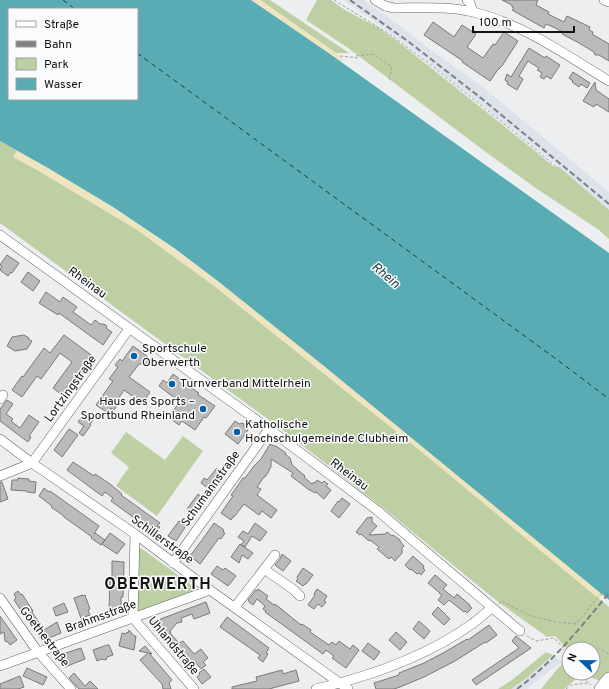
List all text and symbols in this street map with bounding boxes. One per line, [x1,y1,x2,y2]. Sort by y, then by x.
legend [8,8,138,100]
scale bar [473,8,574,34]
text: 100 m [479,15,512,31]
text: Straße [44,17,79,33]
text: Bahn [44,37,72,53]
text: Park [44,57,69,73]
text: Wasser [44,77,83,93]
water label: Rhein [367,259,403,293]
street label: Rheinau [64,264,110,302]
place label: Sportschule Oberwerth [142,341,207,371]
marker: Sportschule Oberwerth [129,351,139,361]
street label: Lortzingstraße [41,352,101,426]
place label: Turnverband Mittelrhein [180,376,311,392]
marker: Turnverband Mittelrhein [167,379,177,389]
place label: Haus des Sports – Sportbund Rheinland [81,394,195,424]
marker: Haus des Sports – Sportbund Rheinland [198,404,208,414]
place label: Katholische Hochschulgemeinde Clubheim [245,417,408,447]
marker: Katholische Hochschulgemeinde Clubheim [232,427,242,437]
street label: Schumannstraße [178,448,244,530]
street label: Rheinau [326,455,372,495]
street label: Schillerstraße [128,512,196,568]
district label: OBERWERTH [104,575,212,595]
street label: Brahmsstraße [63,597,139,637]
street label: Goethestraße [15,604,73,670]
street label: Uhlandstraße [144,613,202,679]
north arrow [561,641,601,681]
text: N [565,651,581,664]

